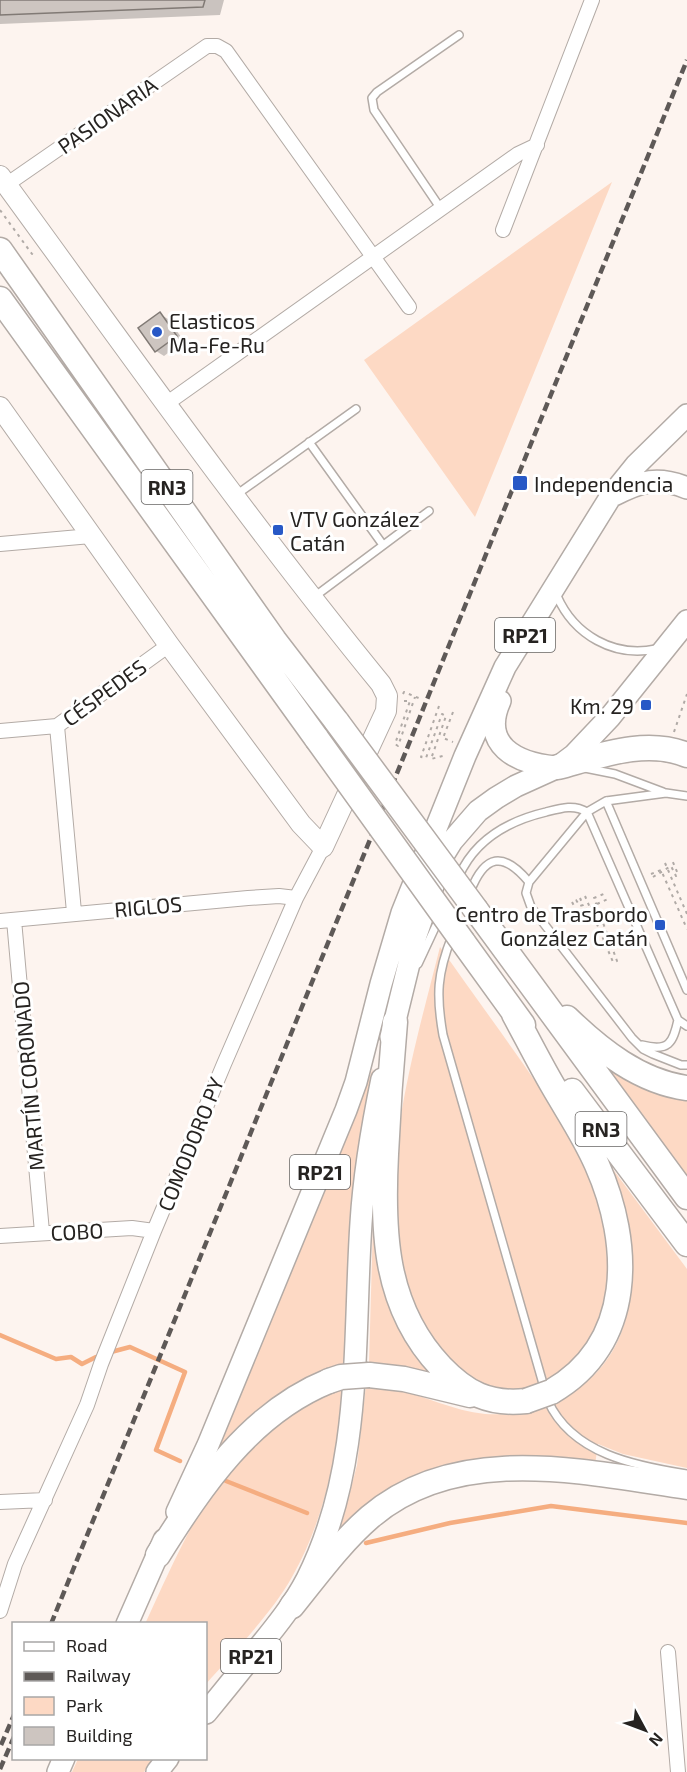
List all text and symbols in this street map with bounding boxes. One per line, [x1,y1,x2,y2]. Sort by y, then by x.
street label: PASIONARIA [53,72,161,158]
place label: Elasticos Ma-Fe-Ru [169,308,265,357]
marker: Elasticos Ma-Fe-Ru [150,325,164,339]
road number: RN3 [142,470,192,504]
place label: Independencia [534,471,673,496]
marker: Independencia [511,474,529,492]
place label: VTV González Catán [290,506,420,555]
marker: VTV González Catán [271,523,285,537]
road number: RP21 [495,618,555,652]
street label: CÉSPEDES [57,653,151,731]
place label: Km. 29 [570,693,634,718]
marker: Km. 29 [639,698,653,712]
street label: RIGLOS [113,891,183,921]
place label: Centro de Trasbordo González Catán [455,901,648,950]
marker: Centro de Trasbordo González Catán [653,918,667,932]
street label: MARTÍN CORONADO [7,980,49,1172]
street label: COMODORO PY [152,1073,228,1215]
road number: RN3 [576,1112,626,1146]
road number: RP21 [290,1155,350,1189]
street label: COBO [50,1217,104,1245]
legend [12,1622,207,1760]
text: Road [66,1634,107,1656]
road number: RP21 [221,1639,281,1673]
text: Railway [66,1664,131,1686]
text: Park [66,1694,103,1716]
north arrow [615,1700,675,1760]
text: Building [66,1724,133,1746]
text: N [646,1730,668,1751]

